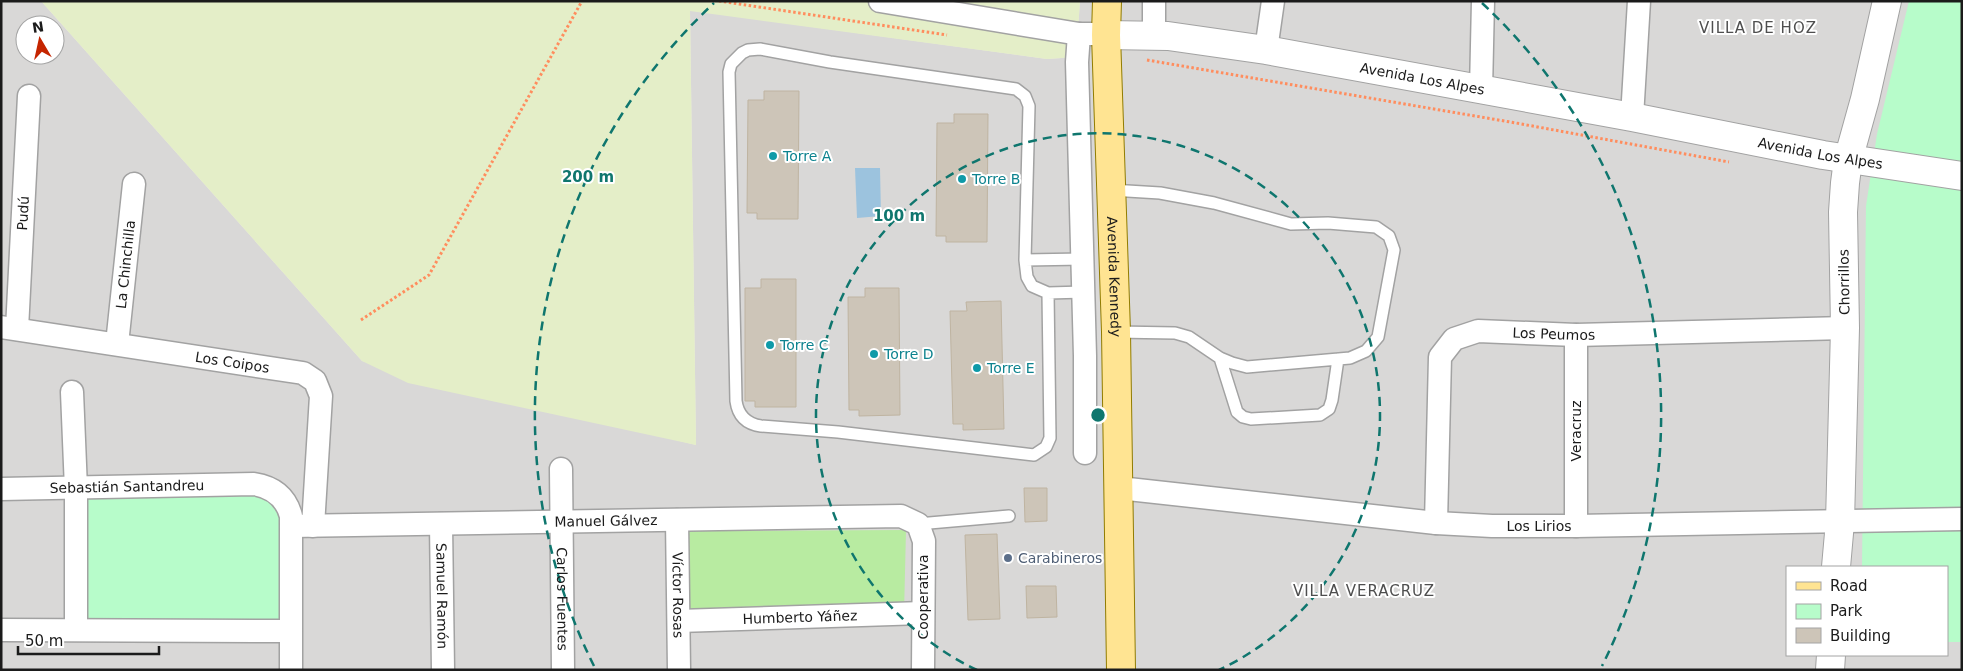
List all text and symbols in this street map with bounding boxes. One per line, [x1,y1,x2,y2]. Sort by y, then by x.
north arrow [15,15,65,65]
text: N [31,18,45,36]
district label: VILLA DE HOZ [1699,19,1817,37]
street label: Avenida Los Alpes [1359,59,1486,98]
street label: Avenida Los Alpes [1757,134,1884,172]
place label: Torre A [782,148,832,164]
marker: Torre A [767,150,779,162]
text: 200 m [562,168,614,186]
place label: Torre B [971,171,1020,187]
marker: Torre B [956,173,968,185]
street label: Pudú [14,195,32,231]
text: 100 m [873,207,925,225]
street label: Avenida Kennedy [1104,216,1124,337]
street label: La Chinchilla [113,219,138,310]
street label: Chorrillos [1835,249,1853,315]
street label: Los Peumos [1512,324,1595,343]
place label: Torre C [779,337,829,353]
marker: Torre C [764,339,776,351]
place label: Torre D [883,346,934,362]
marker: Torre D [868,348,880,360]
street label: Los Coipos [194,349,271,376]
place label: Torre E [986,360,1035,376]
marker: Torre E [971,362,983,374]
street label: Veracruz [1568,400,1584,462]
centre of rings [1089,406,1107,424]
street label: Sebastián Santandreu [49,477,205,496]
street label: Manuel Gálvez [554,512,658,530]
street label: Los Lirios [1506,518,1572,534]
street label: Samuel Ramón [433,543,451,649]
street label: Carlos Fuentes [554,547,571,651]
place label: Carabineros [1018,550,1102,566]
street label: Víctor Rosas [669,552,687,638]
marker: Carabineros [1002,552,1014,564]
street label: Cooperativa [915,555,931,639]
legend [1786,566,1948,656]
text: Road [1830,577,1868,595]
district label: VILLA VERACRUZ [1293,582,1435,600]
text: Park [1830,602,1863,620]
street label: Humberto Yáñez [742,607,858,627]
scale bar [18,624,159,656]
text: Building [1830,627,1891,645]
text: 50 m [25,632,63,650]

